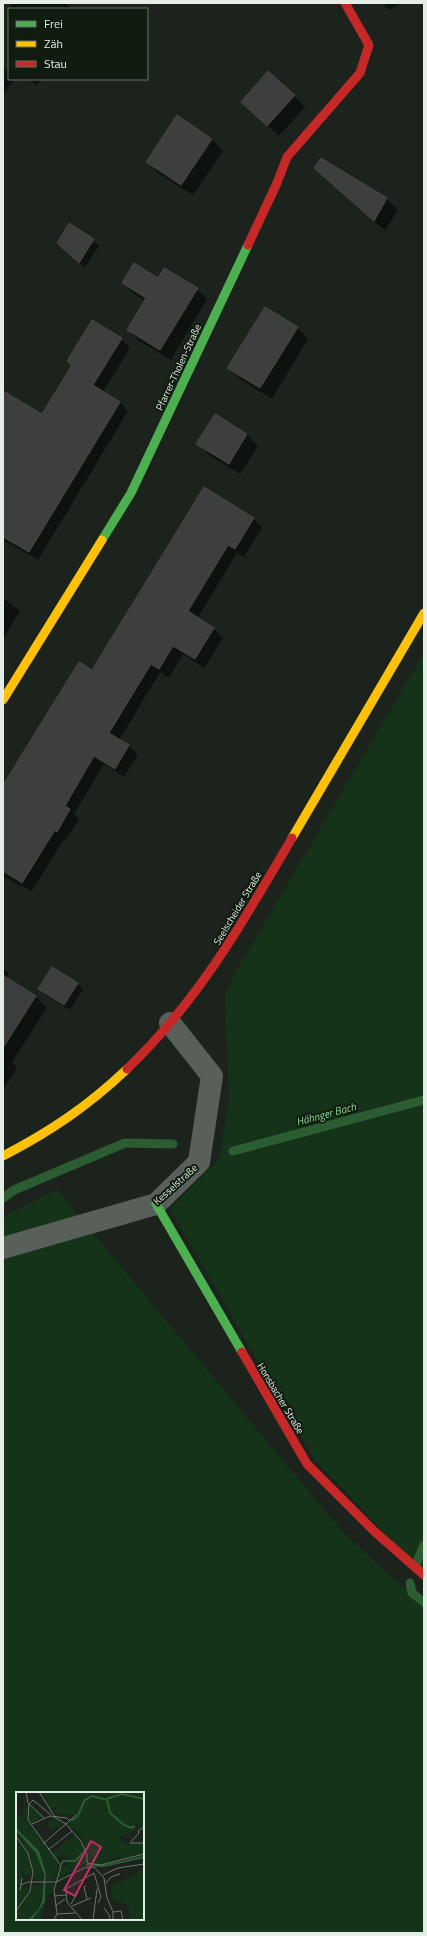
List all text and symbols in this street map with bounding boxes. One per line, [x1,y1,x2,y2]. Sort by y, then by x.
legend [8,8,148,80]
text: Frei [44,14,63,33]
text: Zäh [44,34,63,53]
text: Stau [44,54,67,73]
street label: Pfarrer-Tholen-Straße [152,322,205,413]
street label: Seelscheider Straße [209,869,265,948]
water label: Hähnger Bach [294,1098,358,1130]
street label: Kesselstraße [150,1161,201,1208]
street label: Honsbacher Straße [253,1360,308,1437]
inset map [16,1792,144,1920]

